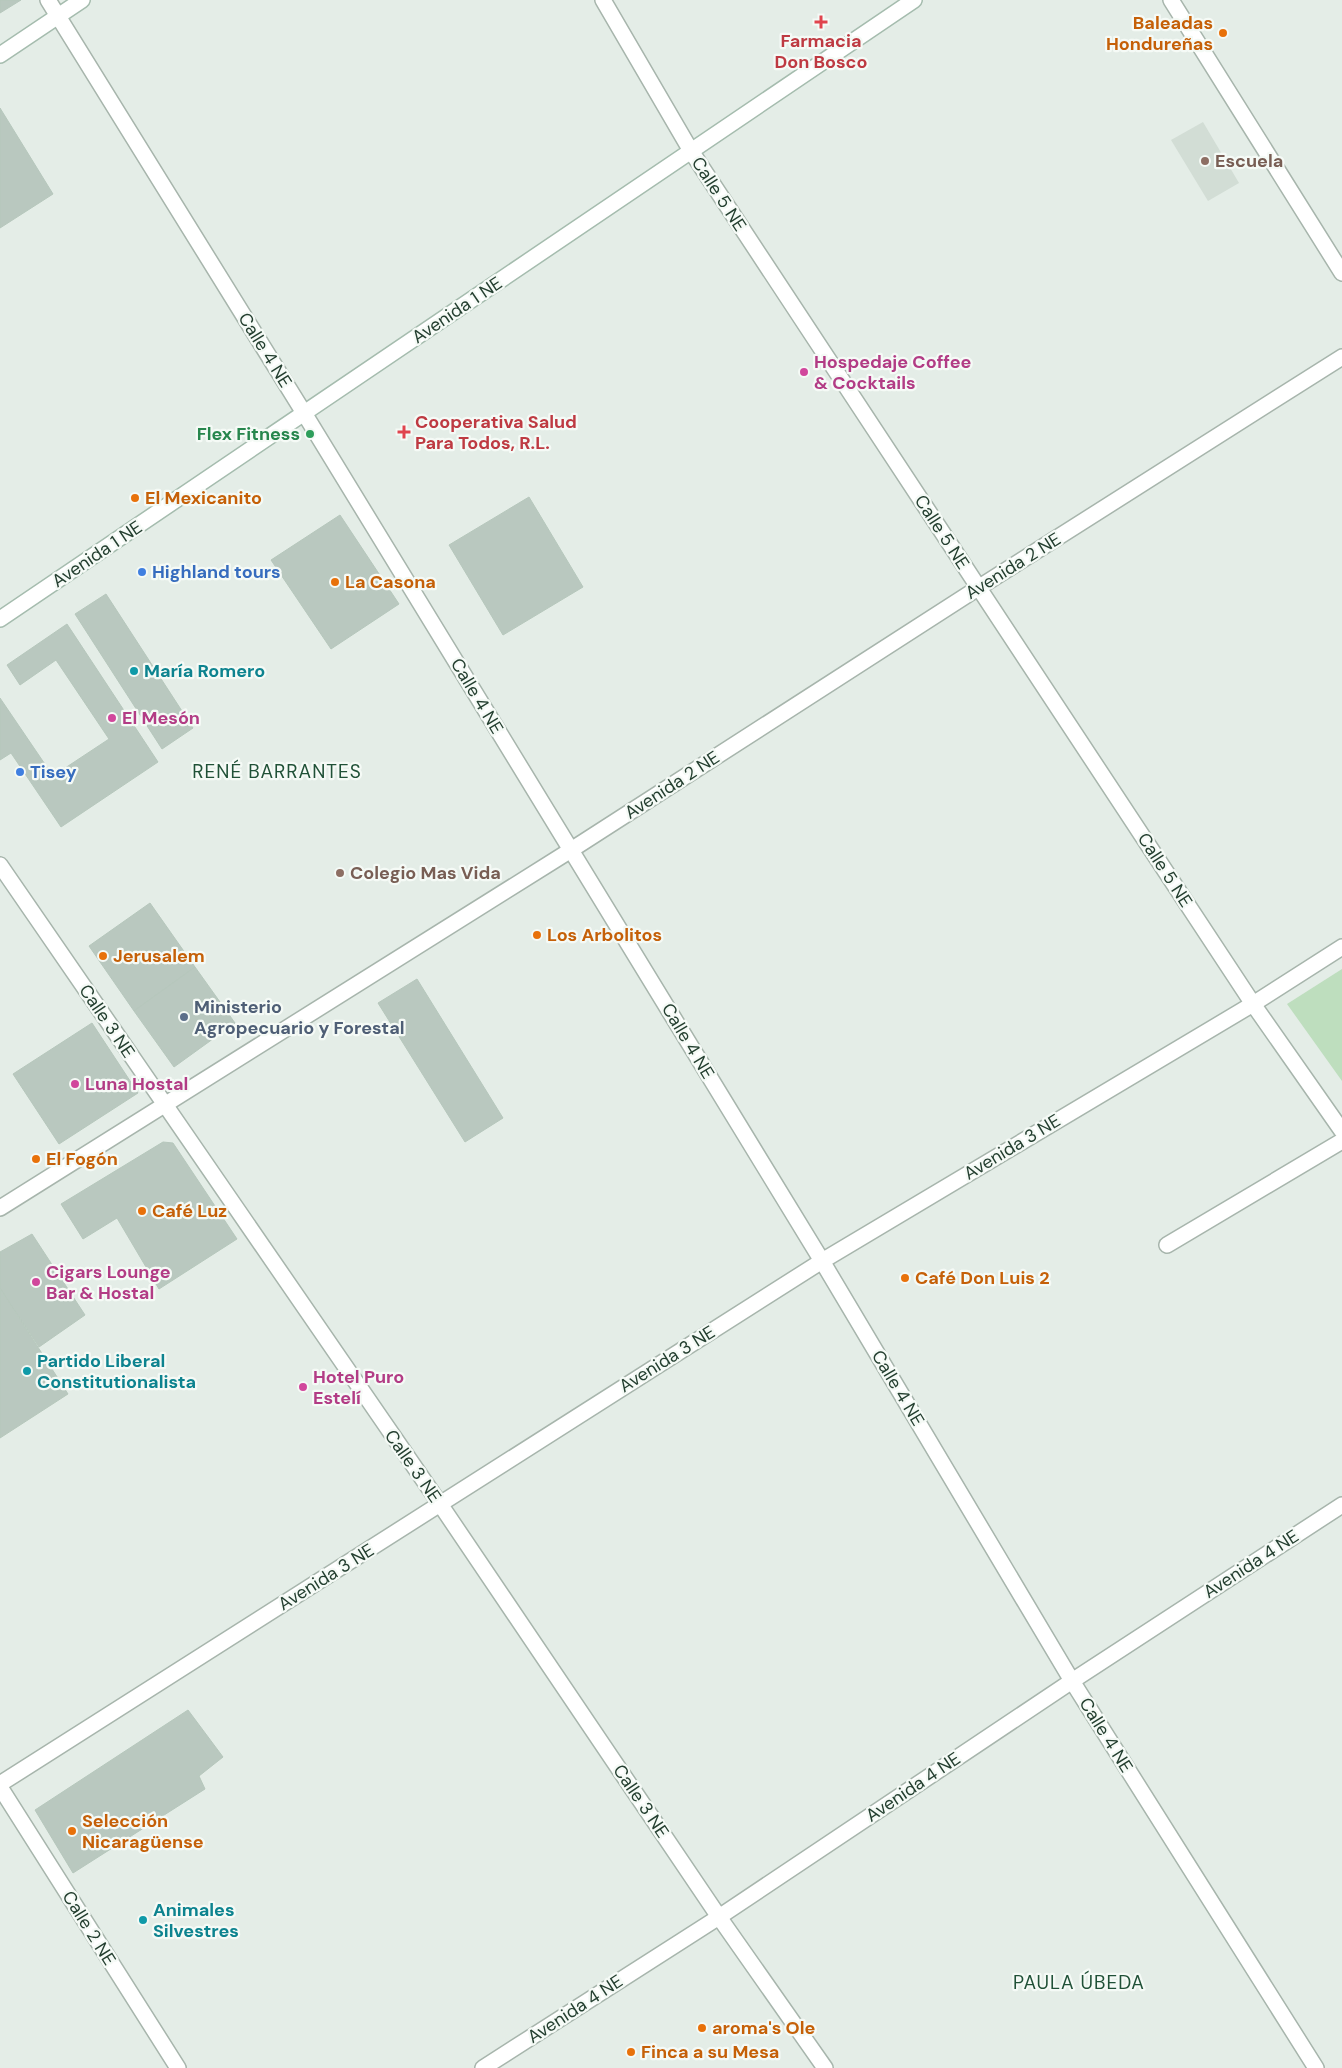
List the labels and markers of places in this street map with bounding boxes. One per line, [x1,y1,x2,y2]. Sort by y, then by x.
place label: Baleadas Hondureñas [1106,11,1213,56]
marker: Farmacia Don Bosco [815,16,827,28]
marker: Baleadas Hondureñas [1217,27,1229,39]
place label: Farmacia Don Bosco [775,29,868,74]
place label: Escuela [1215,149,1283,173]
marker: Escuela [1199,155,1211,167]
place label: Hospedaje Coffee & Cocktails [814,350,971,395]
marker: Hospedaje Coffee & Cocktails [798,366,810,378]
place label: Cooperativa Salud Para Todos, R.L. [415,410,577,455]
place label: Flex Fitness [197,422,300,446]
marker: Cooperativa Salud Para Todos, R.L. [397,425,411,439]
marker: Flex Fitness [304,428,316,440]
place label: El Mexicanito [145,486,262,510]
marker: El Mexicanito [129,492,141,504]
place label: Highland tours [152,560,281,584]
marker: Highland tours [136,566,148,578]
place label: La Casona [345,570,436,594]
marker: La Casona [329,576,341,588]
place label: María Romero [144,659,265,683]
marker: María Romero [128,665,140,677]
place label: El Mesón [122,706,200,730]
marker: El Mesón [106,712,118,724]
place label: Tisey [30,760,77,784]
marker: Tisey [14,766,26,778]
place label: Colegio Mas Vida [350,861,501,885]
marker: Colegio Mas Vida [334,867,346,879]
place label: Los Arbolitos [547,923,662,947]
marker: Los Arbolitos [531,929,543,941]
place label: Jerusalem [113,944,205,968]
marker: Jerusalem [97,950,109,962]
place label: Ministerio Agropecuario y Forestal [194,995,405,1040]
marker: Ministerio Agropecuario y Forestal [178,1011,190,1023]
place label: Luna Hostal [85,1072,188,1096]
marker: Luna Hostal [69,1078,81,1090]
place label: El Fogón [46,1147,118,1171]
marker: El Fogón [30,1153,42,1165]
place label: Café Luz [152,1199,227,1223]
marker: Café Luz [136,1205,148,1217]
place label: Cigars Lounge Bar & Hostal [46,1260,171,1305]
place label: Café Don Luis 2 [915,1266,1050,1290]
marker: Café Don Luis 2 [899,1272,911,1284]
marker: Cigars Lounge Bar & Hostal [30,1276,42,1288]
place label: Partido Liberal Constitutionalista [37,1349,196,1394]
marker: Partido Liberal Constitutionalista [21,1365,33,1377]
place label: Hotel Puro Estelí [313,1365,404,1410]
marker: Hotel Puro Estelí [297,1381,309,1393]
place label: Selección Nicaragüense [82,1809,204,1854]
marker: Selección Nicaragüense [66,1825,78,1837]
place label: Animales Silvestres [153,1898,239,1943]
marker: Animales Silvestres [137,1914,149,1926]
place label: aroma's Ole [712,2016,816,2040]
marker: aroma's Ole [696,2022,708,2034]
place label: Finca a su Mesa [641,2040,779,2064]
marker: Finca a su Mesa [625,2046,637,2058]

